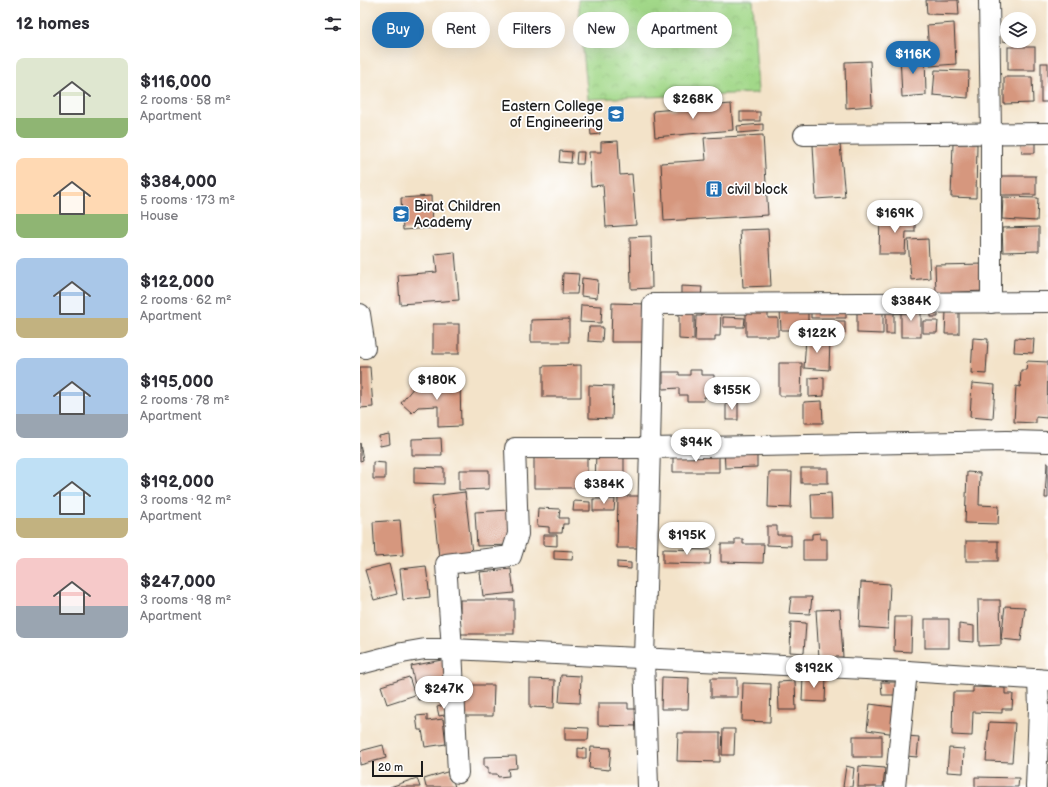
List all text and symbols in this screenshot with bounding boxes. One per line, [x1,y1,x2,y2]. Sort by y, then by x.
chip: Buy [372,12,424,48]
chip: Rent [432,12,490,48]
chip: Filters [498,12,565,48]
chip: New [573,12,629,48]
chip: Apartment [637,12,732,48]
map controls [1000,12,1036,48]
button: layers [1000,12,1036,48]
icon: filters [322,13,344,35]
text: 12 homes [16,14,90,34]
pin: $116K [885,41,941,75]
text: $116K [895,46,931,62]
text: $116,000 [140,72,211,92]
icon: home [48,74,96,122]
pin: $268K [665,86,721,120]
text: $268K [673,91,713,107]
text: 2 rooms · 58 m² [140,92,231,108]
place label: Eastern College of Engineering [501,98,603,131]
school or university icon: Eastern College of Engineering [606,104,626,124]
text: Apartment [140,108,201,124]
text: $384,000 [140,172,217,192]
icon: home [48,174,96,222]
building icon: civil block [704,179,724,199]
place label: civil block [727,181,787,198]
text: 5 rooms · 173 m² [140,192,235,208]
place label: Birat Children Academy [414,198,501,231]
pin: $169K [867,200,923,234]
school or university icon: Birat Children Academy [391,204,411,224]
text: $169K [876,205,914,221]
text: House [140,208,178,224]
text: $122,000 [140,272,214,292]
icon: home [48,274,96,322]
pin: $384K [883,288,939,322]
text: 2 rooms · 62 m² [140,292,232,308]
text: $384K [891,293,931,309]
text: Apartment [140,308,201,324]
pin: $122K [789,320,845,354]
text: $122K [798,325,836,341]
pin: $180K [409,367,465,401]
text: $195,000 [140,372,214,392]
text: $180K [418,372,456,388]
icon: home [48,374,96,422]
pin: $155K [704,377,760,411]
text: $155K [713,382,751,398]
text: 2 rooms · 78 m² [140,392,230,408]
text: Apartment [140,408,201,424]
pin: $94K [672,429,720,463]
text: $94K [680,434,712,450]
pin: $384K [576,471,632,505]
text: $192,000 [140,472,214,492]
icon: home [48,474,96,522]
text: $384K [584,476,624,492]
text: 3 rooms · 92 m² [140,492,231,508]
text: Apartment [140,508,201,524]
pin: $195K [659,522,715,556]
text: $195K [668,527,706,543]
text: $247,000 [140,572,216,592]
icon: home [48,574,96,622]
text: 3 rooms · 98 m² [140,592,231,608]
text: Apartment [140,608,201,624]
pin: $192K [786,655,842,689]
text: $192K [795,660,833,676]
pin: $247K [416,676,472,710]
text: $247K [424,681,464,697]
scale bar [372,759,423,778]
text: 20 m [378,761,403,774]

